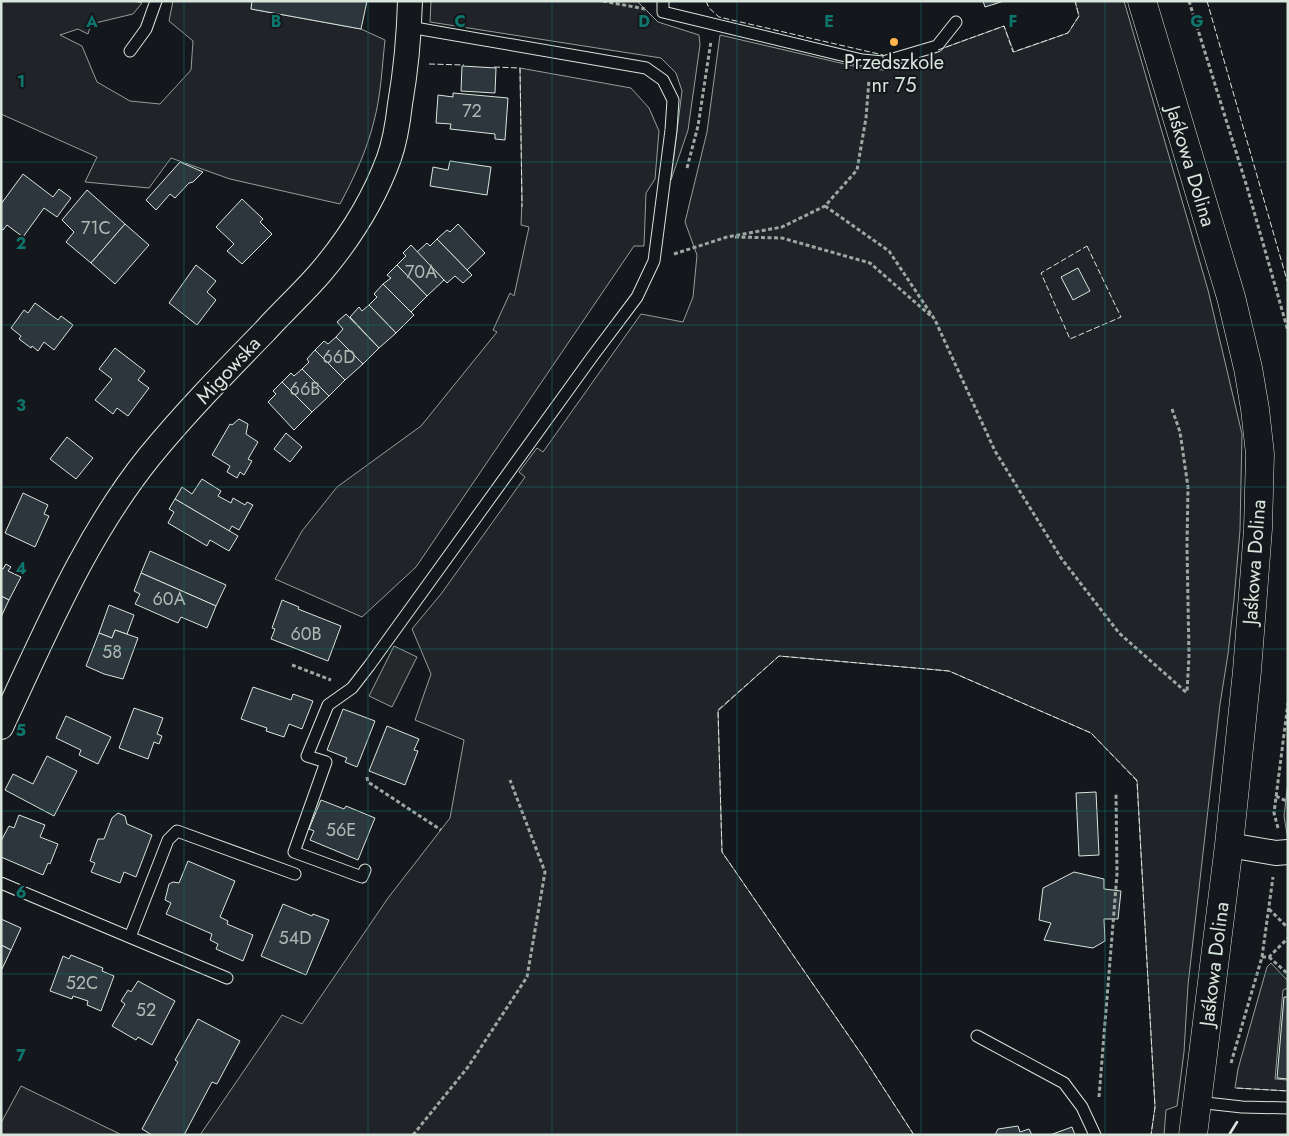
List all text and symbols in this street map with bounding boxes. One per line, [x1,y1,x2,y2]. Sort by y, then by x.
text: A [85,10,98,33]
text: B [271,10,281,33]
text: C [454,10,466,33]
text: D [638,10,650,33]
text: E [824,10,834,33]
text: F [1009,10,1017,33]
text: G [1190,10,1204,33]
marker: Przedszkole nr 75 [888,36,900,48]
place label: Przedszkole nr 75 [844,48,944,100]
text: 1 [17,70,25,93]
house number: 72 [462,98,482,124]
street label: Jaśkowa Dolina [1157,99,1223,230]
house number: 71C [81,215,111,241]
text: 2 [16,232,26,255]
house number: 70A [405,259,437,285]
street label: Migowska [189,330,267,411]
house number: 66D [323,344,355,370]
house number: 66B [290,376,320,402]
text: 3 [16,394,26,417]
street label: Jaśkowa Dolina [1235,499,1273,629]
text: 4 [15,557,27,580]
house number: 60A [152,586,186,612]
house number: 60B [290,621,322,647]
house number: 58 [102,639,122,665]
text: 5 [16,719,26,742]
house number: 56E [326,817,356,843]
text: 6 [16,881,26,904]
street label: Jaśkowa Dolina [1192,900,1237,1031]
house number: 54D [279,925,311,951]
house number: 52C [66,970,98,996]
house number: 52 [136,997,156,1023]
text: 7 [16,1044,26,1067]

